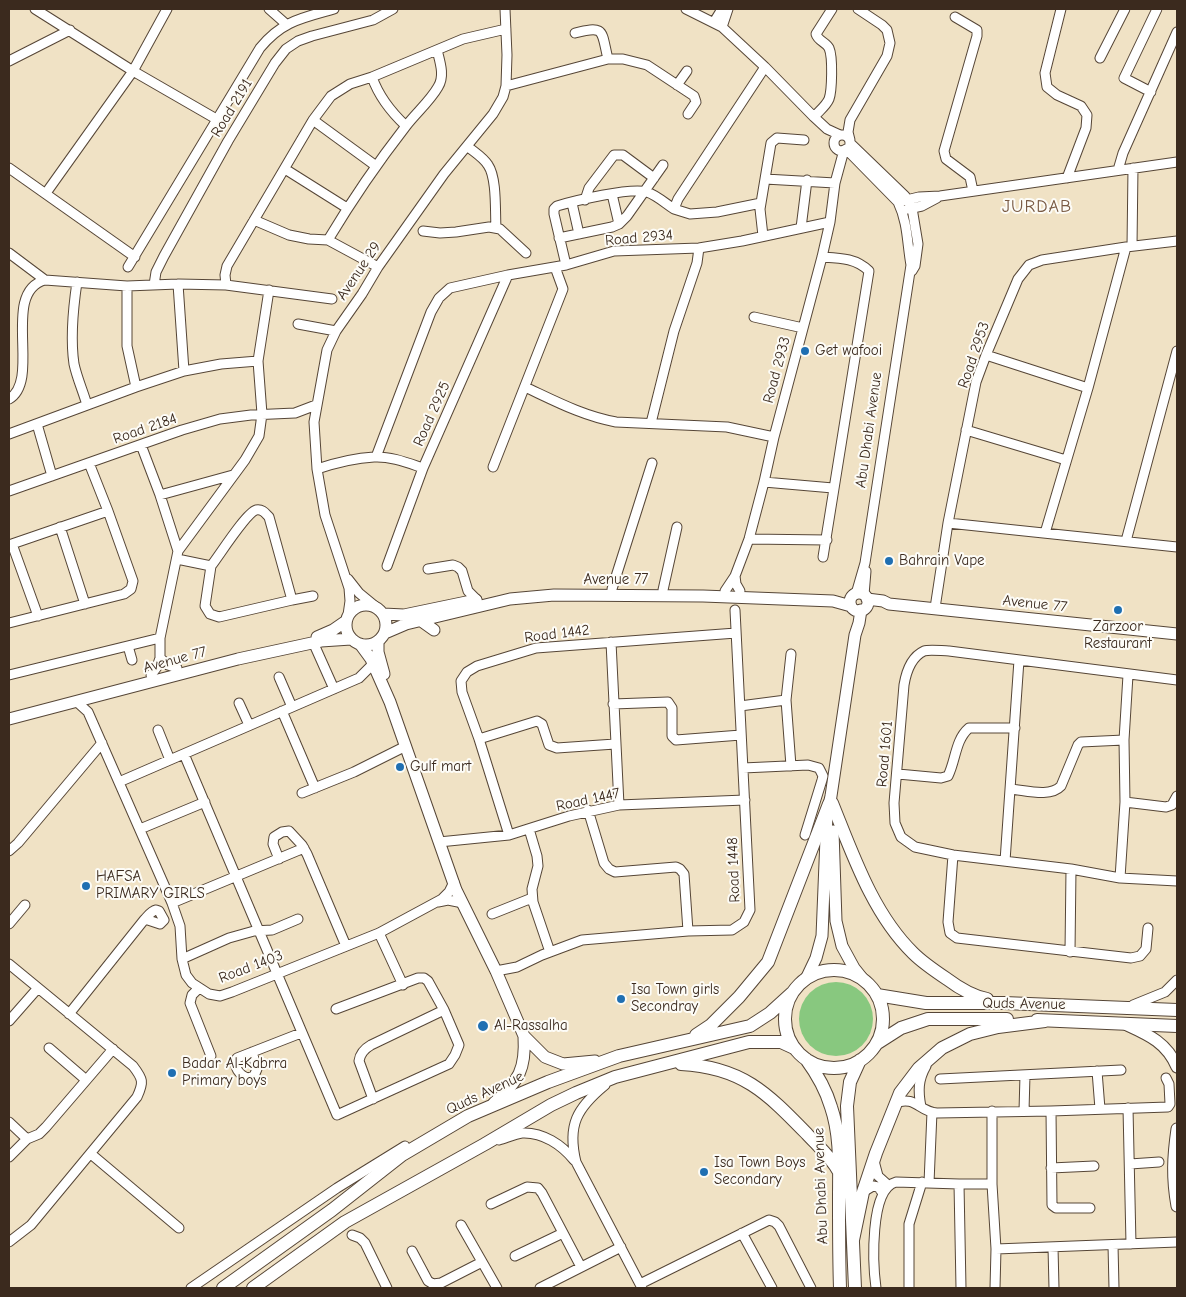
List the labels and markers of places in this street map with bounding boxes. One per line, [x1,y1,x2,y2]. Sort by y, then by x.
place label: Get wafooi [815,342,882,360]
marker: Get wafooi [799,345,811,357]
place label: Bahrain Vape [899,552,985,570]
marker: Bahrain Vape [883,555,895,567]
marker: Zarzoor Restaurant [1112,604,1124,616]
place label: Zarzoor Restaurant [1084,618,1152,653]
place label: Gulf mart [410,758,471,776]
marker: Gulf mart [394,761,406,773]
place label: HAFSA PRIMARY GIRLS [96,868,205,903]
marker: HAFSA PRIMARY GIRLS [80,880,92,892]
place label: Isa Town girls Secondray [631,981,719,1016]
marker: Isa Town girls Secondray [615,993,627,1005]
place label: Al-Rassalha [494,1017,568,1035]
marker: Al-Rassalha [476,1019,490,1033]
place label: Badar Al-Kabrra Primary boys [182,1055,287,1090]
marker: Badar Al-Kabrra Primary boys [166,1067,178,1079]
place label: Isa Town Boys Secondary [714,1154,805,1189]
marker: Isa Town Boys Secondary [698,1166,710,1178]

